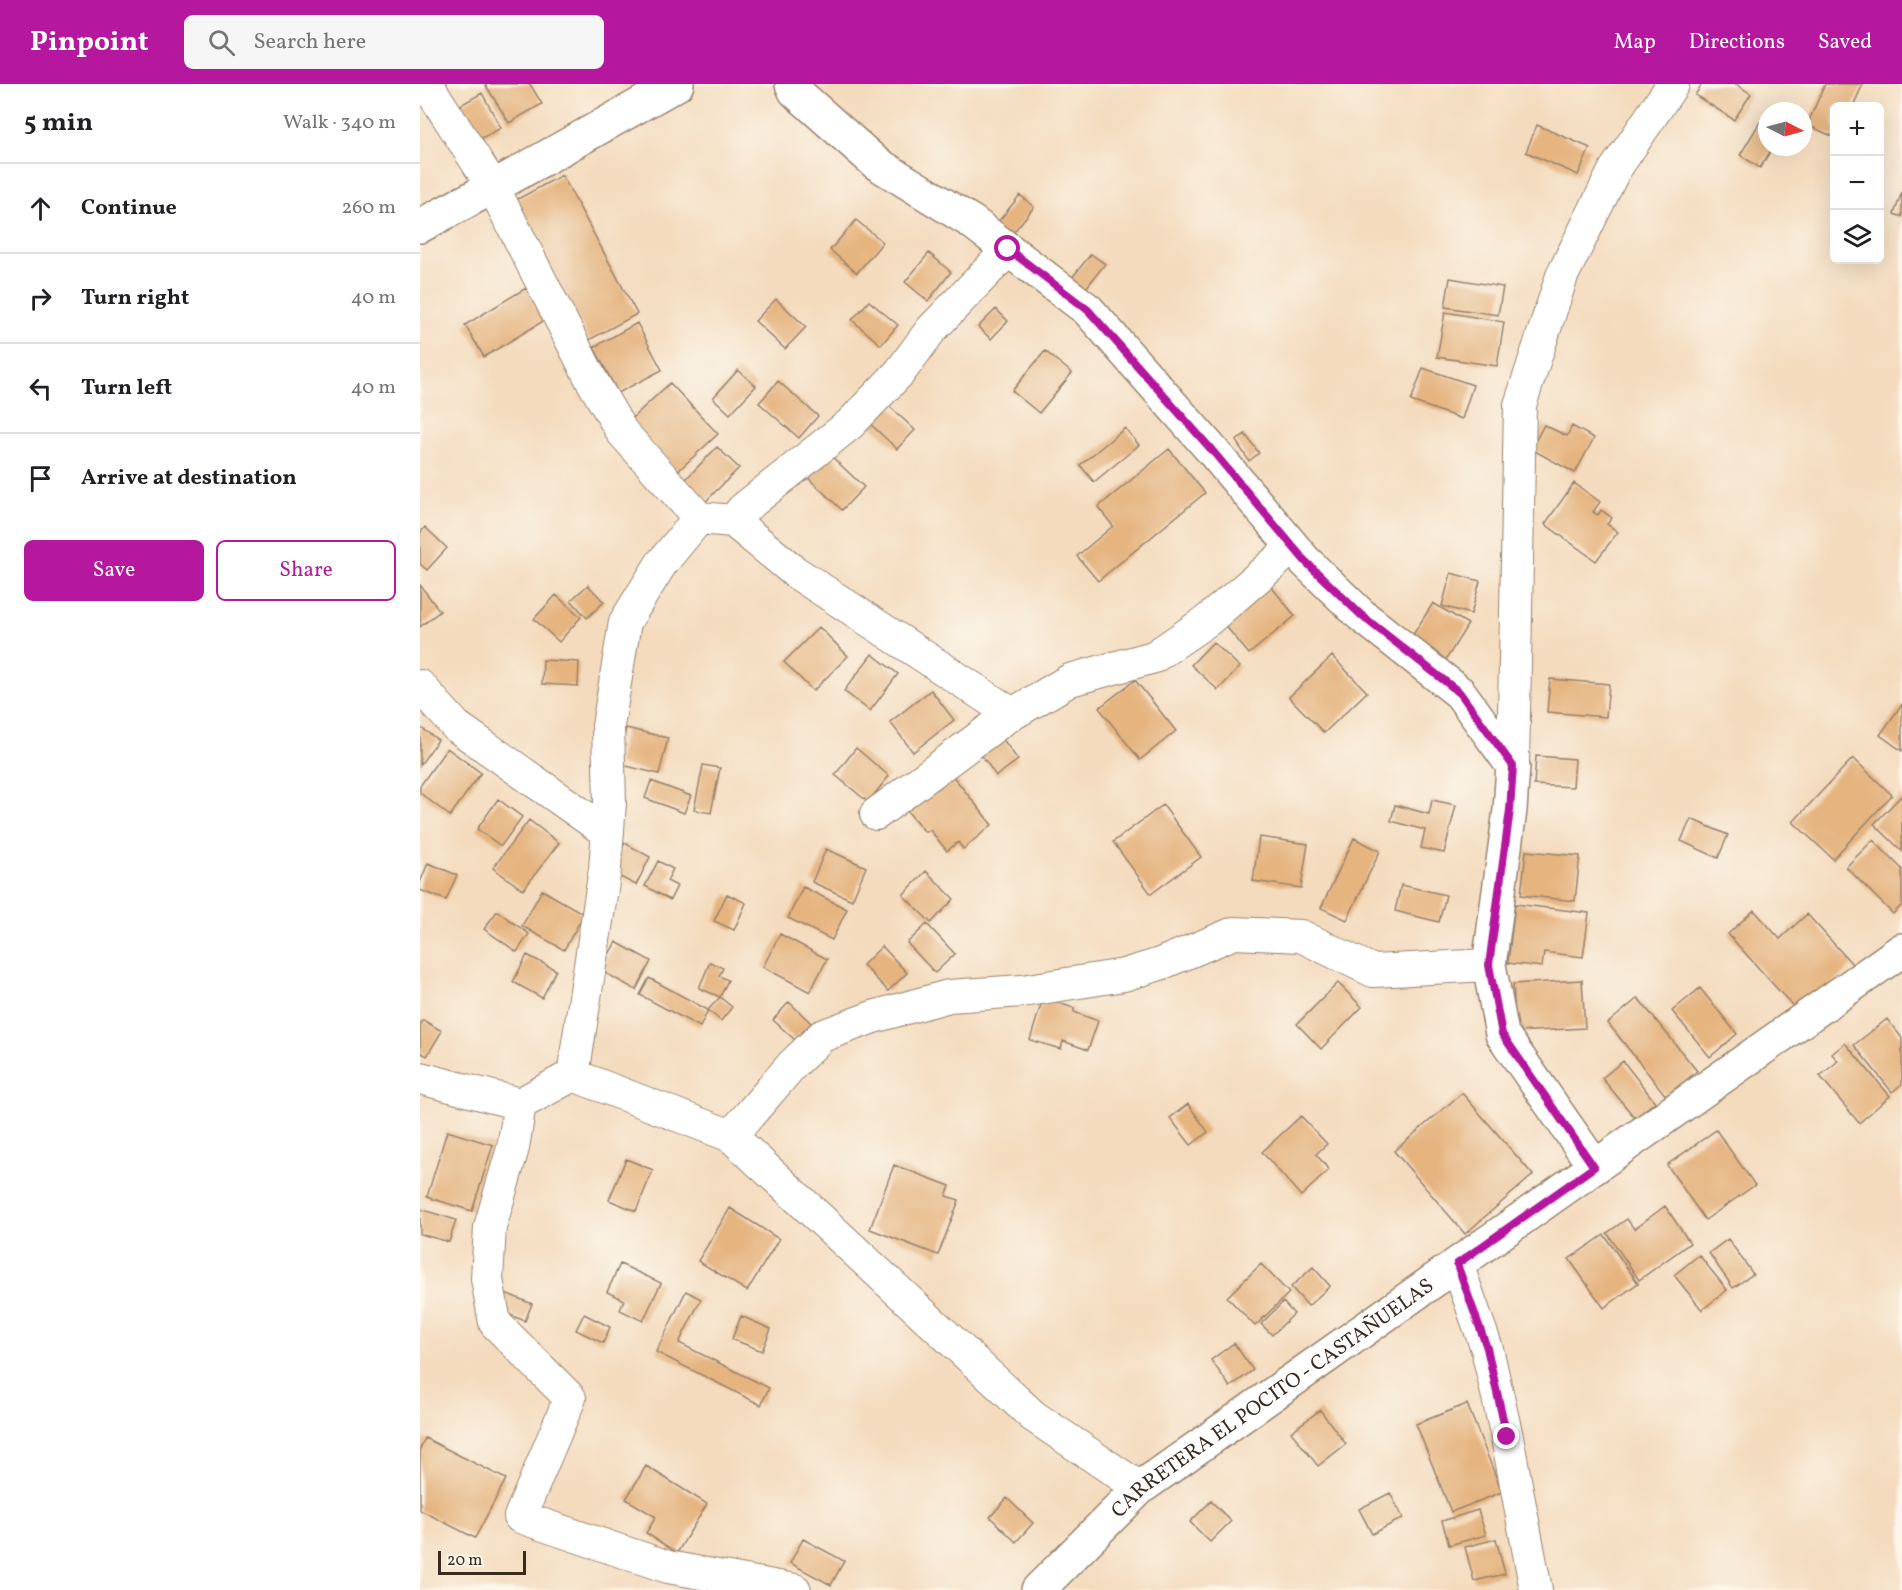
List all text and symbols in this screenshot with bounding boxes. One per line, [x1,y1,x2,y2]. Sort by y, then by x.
search box [184,15,604,69]
text: Pinpoint [30,23,148,62]
icon: search [205,26,238,59]
text: Search here [253,27,366,58]
text: Map [1614,28,1656,57]
text: Directions [1689,28,1785,57]
text: Saved [1818,28,1872,57]
north arrow [1758,102,1812,156]
map controls [1830,102,1884,264]
button: + [1830,102,1884,156]
text: 5 min [24,105,93,141]
text: Walk · 340 m [283,109,396,137]
button: − [1830,156,1884,210]
icon: ahead [24,192,57,225]
text: Continue [81,193,177,224]
text: 260 m [341,194,396,222]
button: layers [1830,210,1884,264]
route start [994,235,1020,261]
icon: right [24,282,57,315]
text: Turn right [81,283,189,314]
text: 40 m [351,284,396,312]
icon: left [24,372,57,405]
text: Turn left [81,373,172,404]
text: 40 m [351,374,396,402]
icon: arrive [24,462,57,495]
text: Arrive at destination [81,463,297,494]
button: Save [24,540,204,601]
button: Share [216,540,396,601]
street label: CARRETERA EL POCITO - CASTAÑUELAS [1105,1272,1440,1525]
route end [1493,1423,1519,1449]
scale bar [438,1548,526,1576]
text: 20 m [447,1550,482,1572]

